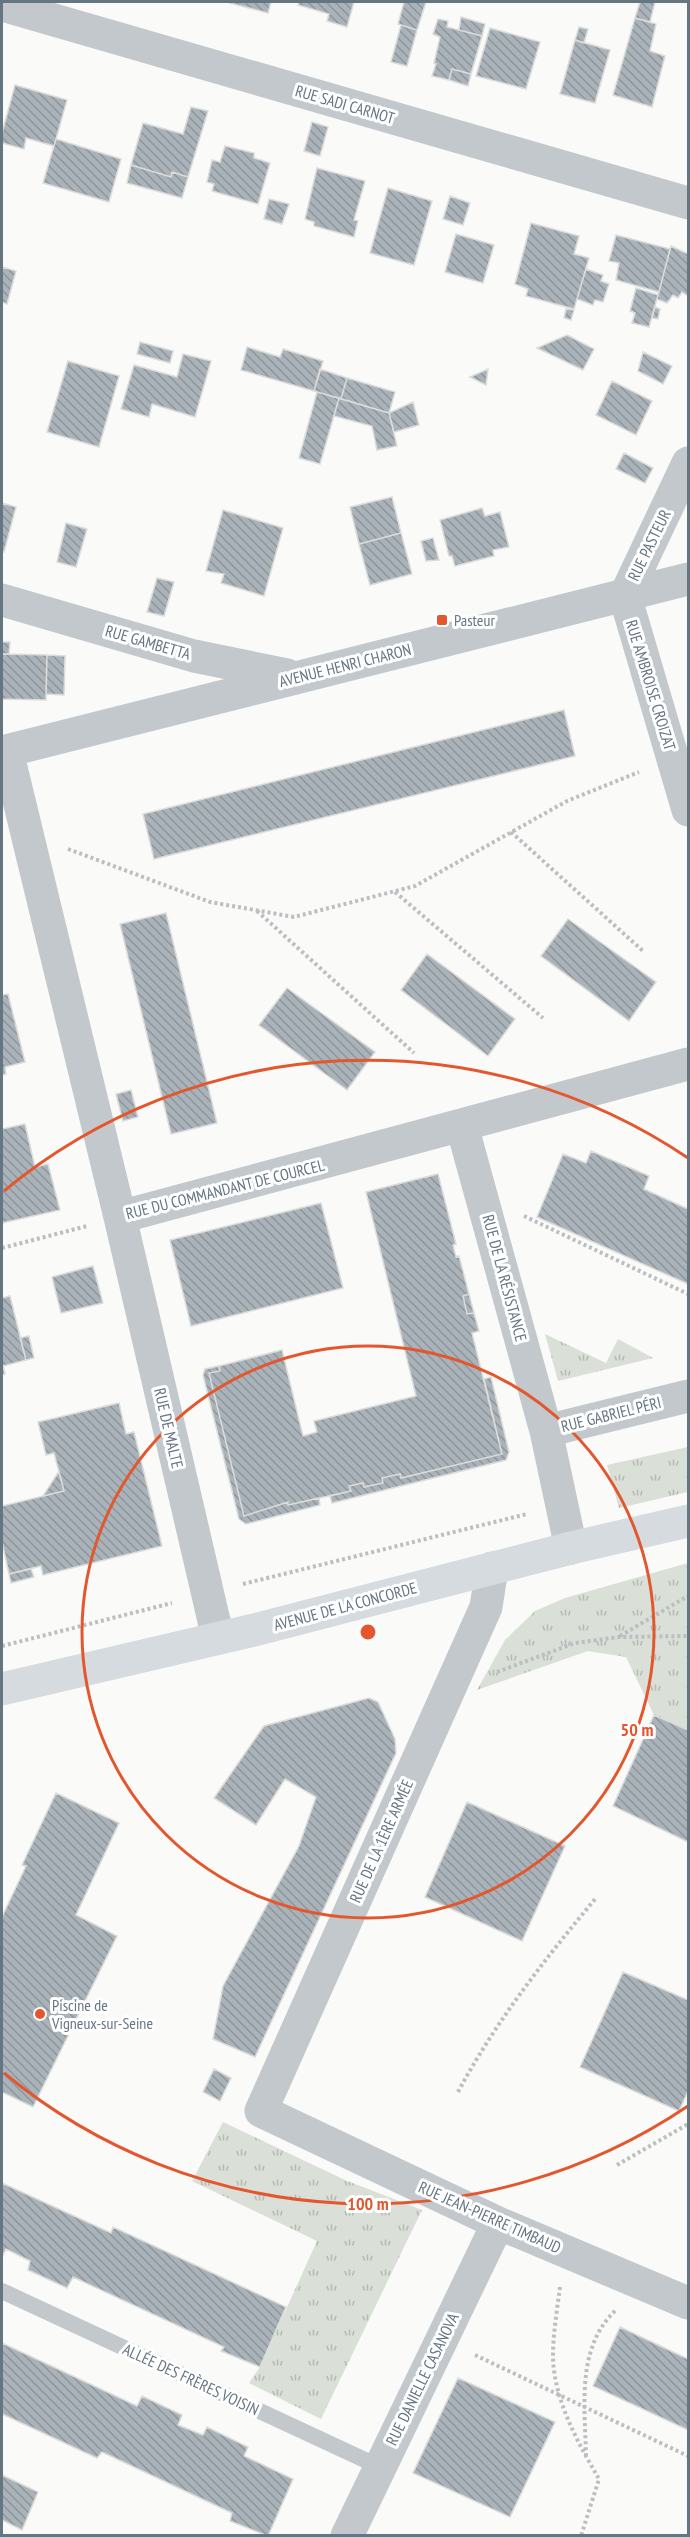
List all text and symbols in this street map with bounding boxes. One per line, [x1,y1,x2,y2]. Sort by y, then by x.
street label: RUE SADI CARNOT [293,80,397,128]
street label: RUE PASTEUR [623,506,675,584]
place label: Pasteur [454,610,495,630]
marker: Pasteur [435,613,449,627]
street label: RUE AMBROISE CROIZAT [622,617,680,753]
street label: RUE GAMBETTA [103,620,193,664]
street label: AVENUE HENRI CHARON [277,639,413,691]
street label: RUE DU COMMANDANT DE COURCEL [124,1155,327,1223]
street label: RUE DE LA RÉSISTANCE [478,1212,532,1344]
street label: RUE DE MALTE [150,1386,188,1470]
street label: RUE GABRIEL PÉRI [559,1392,663,1436]
street label: AVENUE DE LA CONCORDE [271,1577,419,1635]
centre of rings [358,1622,378,1642]
text: 50 m [621,1718,653,1741]
street label: RUE DE LA 1ÈRE ARMÉE [345,1776,417,1906]
place label: Piscine de Vigneux-sur-Seine [51,1995,153,2033]
marker: Piscine de Vigneux-sur-Seine [33,2007,47,2021]
street label: RUE JEAN-PIERRE TIMBAUD [416,2177,564,2257]
text: 100 m [347,2192,389,2215]
street label: RUE DANIELLE CASANOVA [381,2309,463,2449]
street label: ALLÉE DES FRÈRES VOISIN [120,2339,262,2419]

